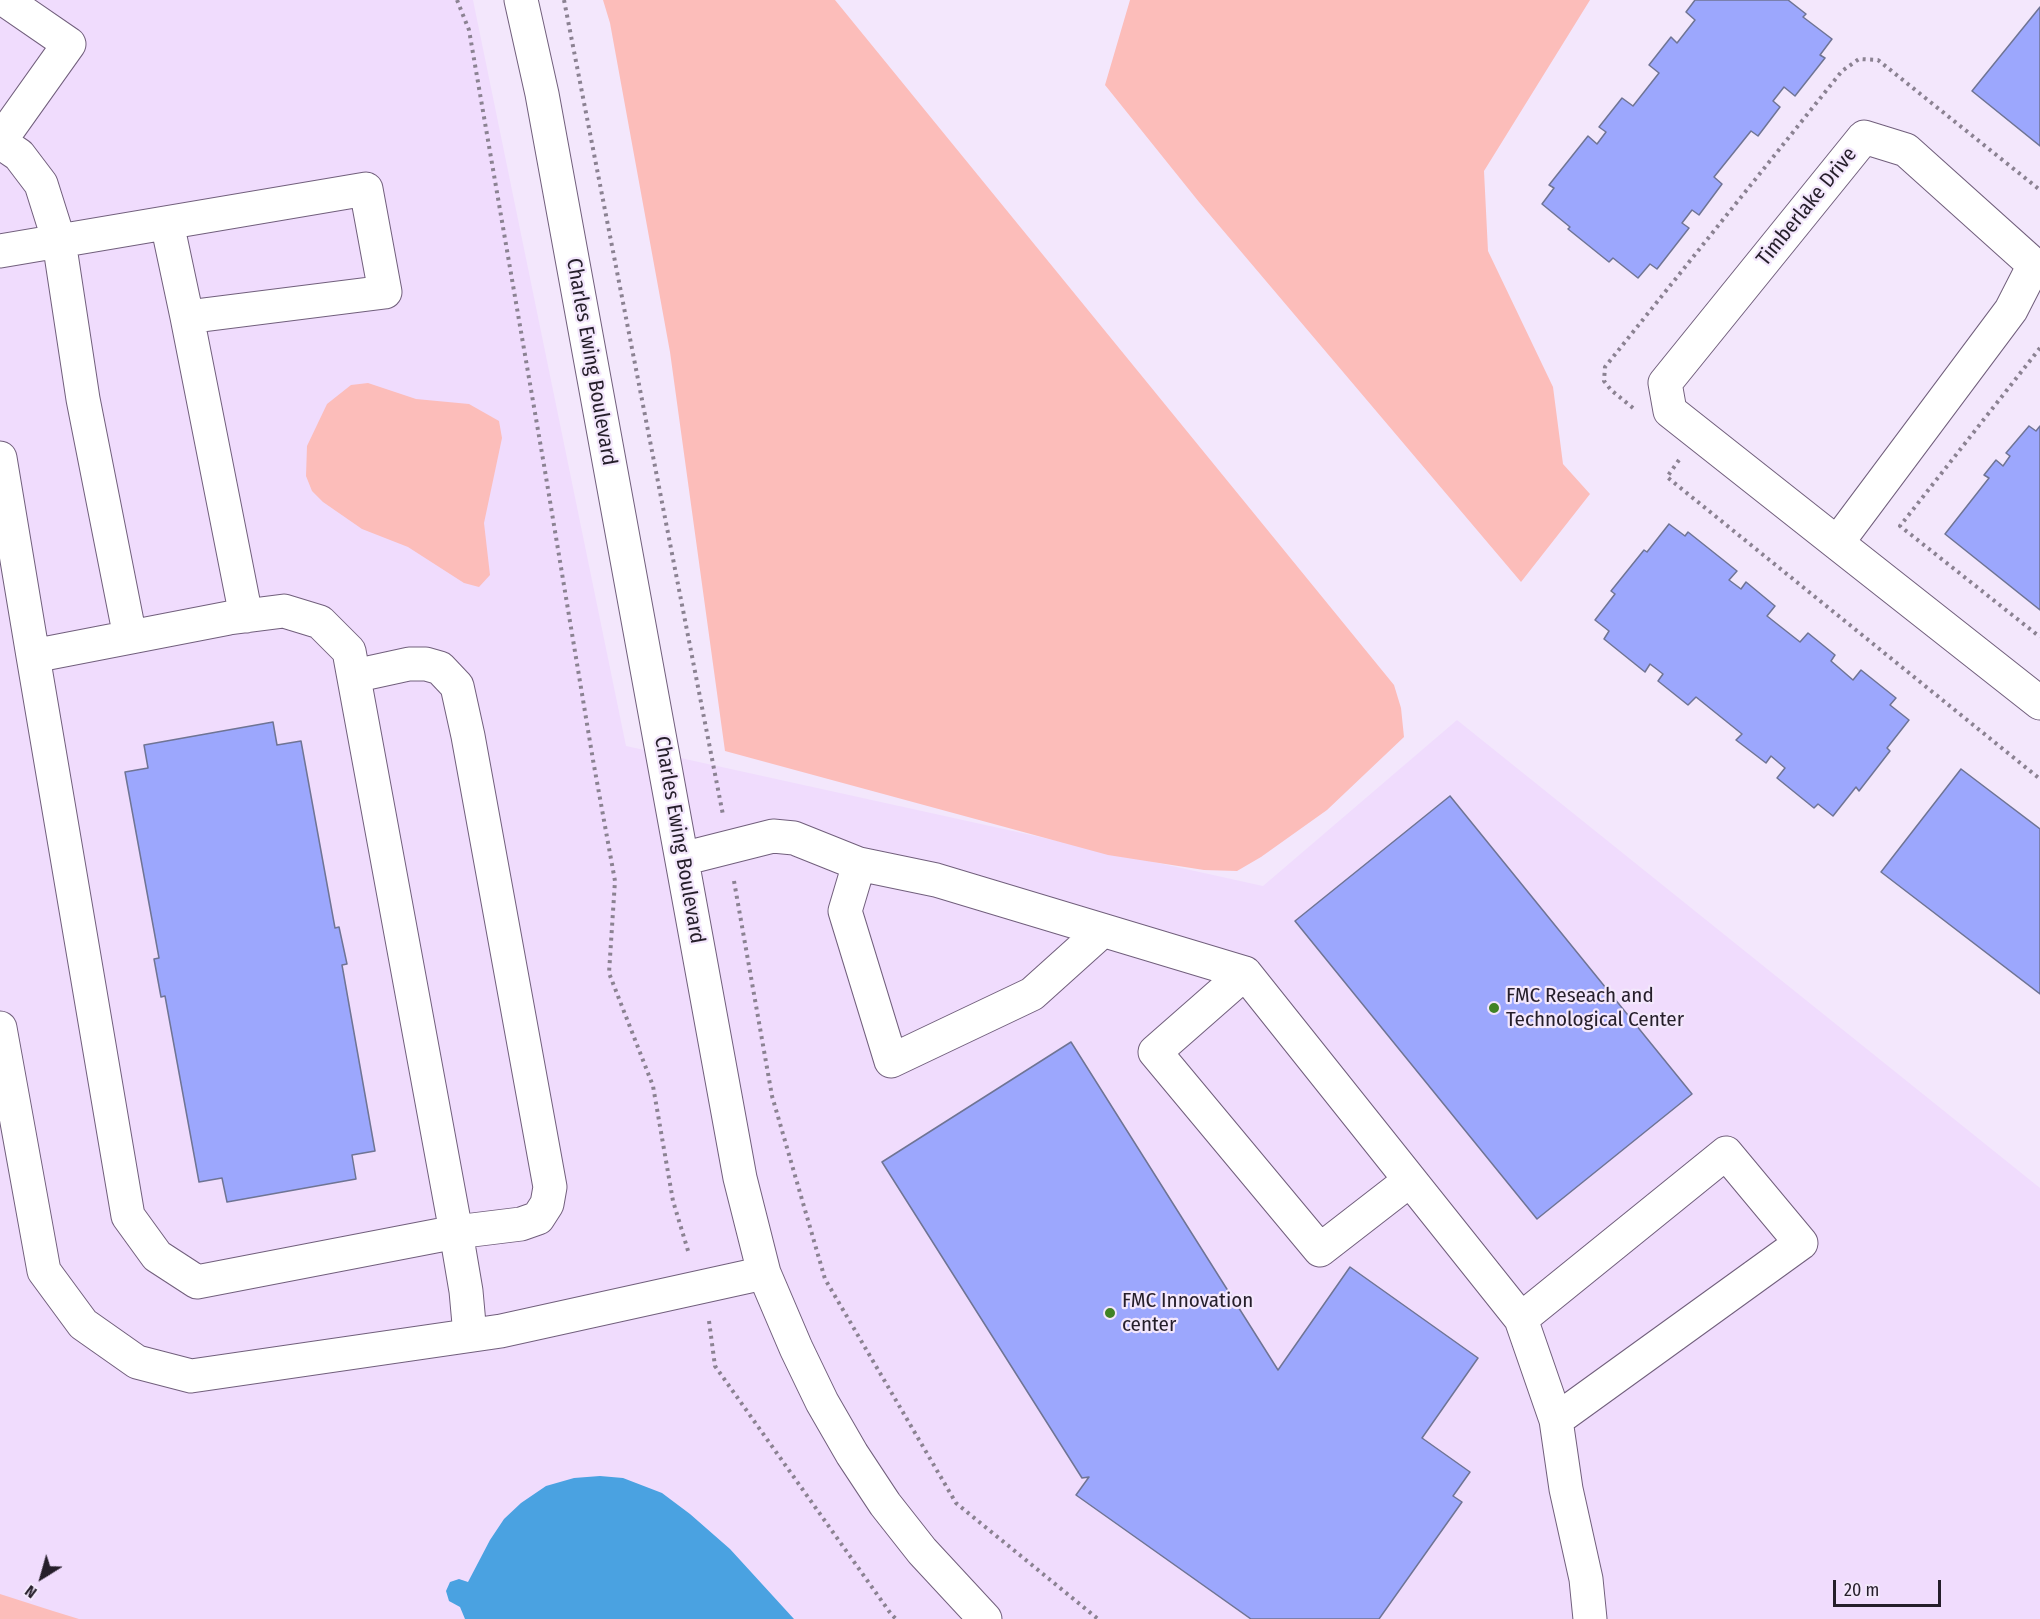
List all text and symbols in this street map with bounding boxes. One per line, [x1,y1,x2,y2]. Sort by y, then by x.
street label: Timberlake Drive [1752,143,1862,271]
street label: Charles Ewing Boulevard [560,256,622,468]
street label: Charles Ewing Boulevard [648,734,710,946]
place label: FMC Reseach and Technological Center [1506,983,1684,1033]
marker: FMC Reseach and Technological Center [1487,1001,1501,1015]
place label: FMC Innovation center [1122,1288,1253,1338]
marker: FMC Innovation center [1103,1306,1117,1320]
north arrow [12,1547,72,1607]
scale bar [1836,1568,1944,1606]
text: 20 m [1844,1579,1879,1601]
text: N [21,1581,40,1602]

